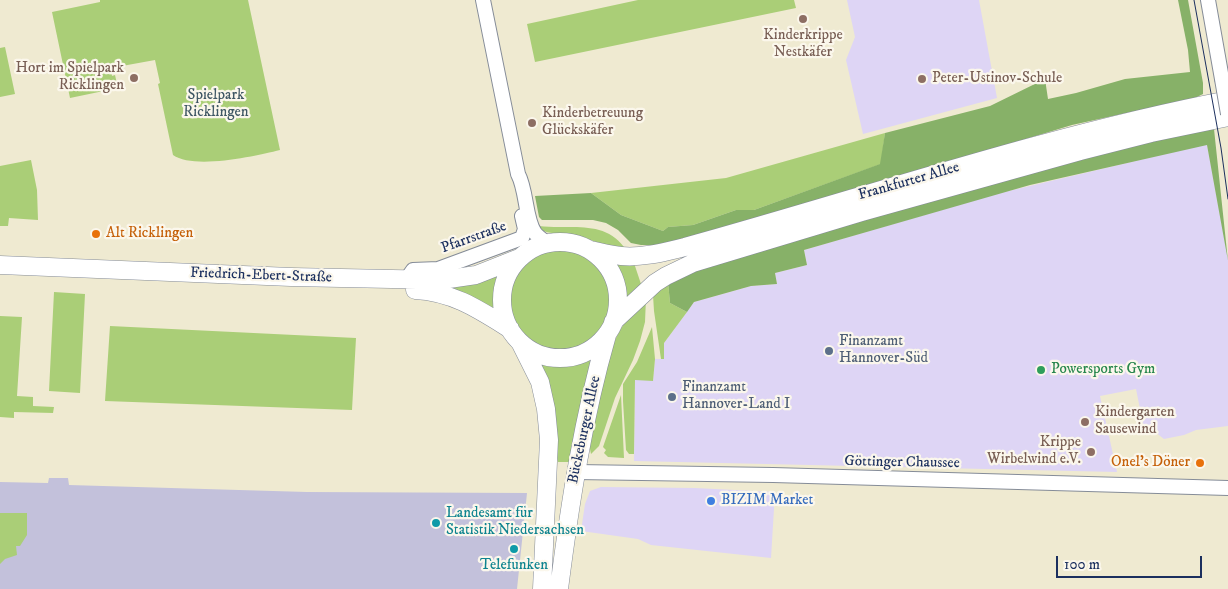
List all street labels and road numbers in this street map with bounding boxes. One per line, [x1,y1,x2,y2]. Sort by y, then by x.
street label: Frankfurter Allee [857,159,961,205]
street label: Pfarrstraße [439,218,509,258]
street label: Friedrich-Ebert-Straße [190,265,332,287]
street label: Bückeburger Allee [565,374,605,486]
street label: Göttinger Chaussee [844,453,960,473]

